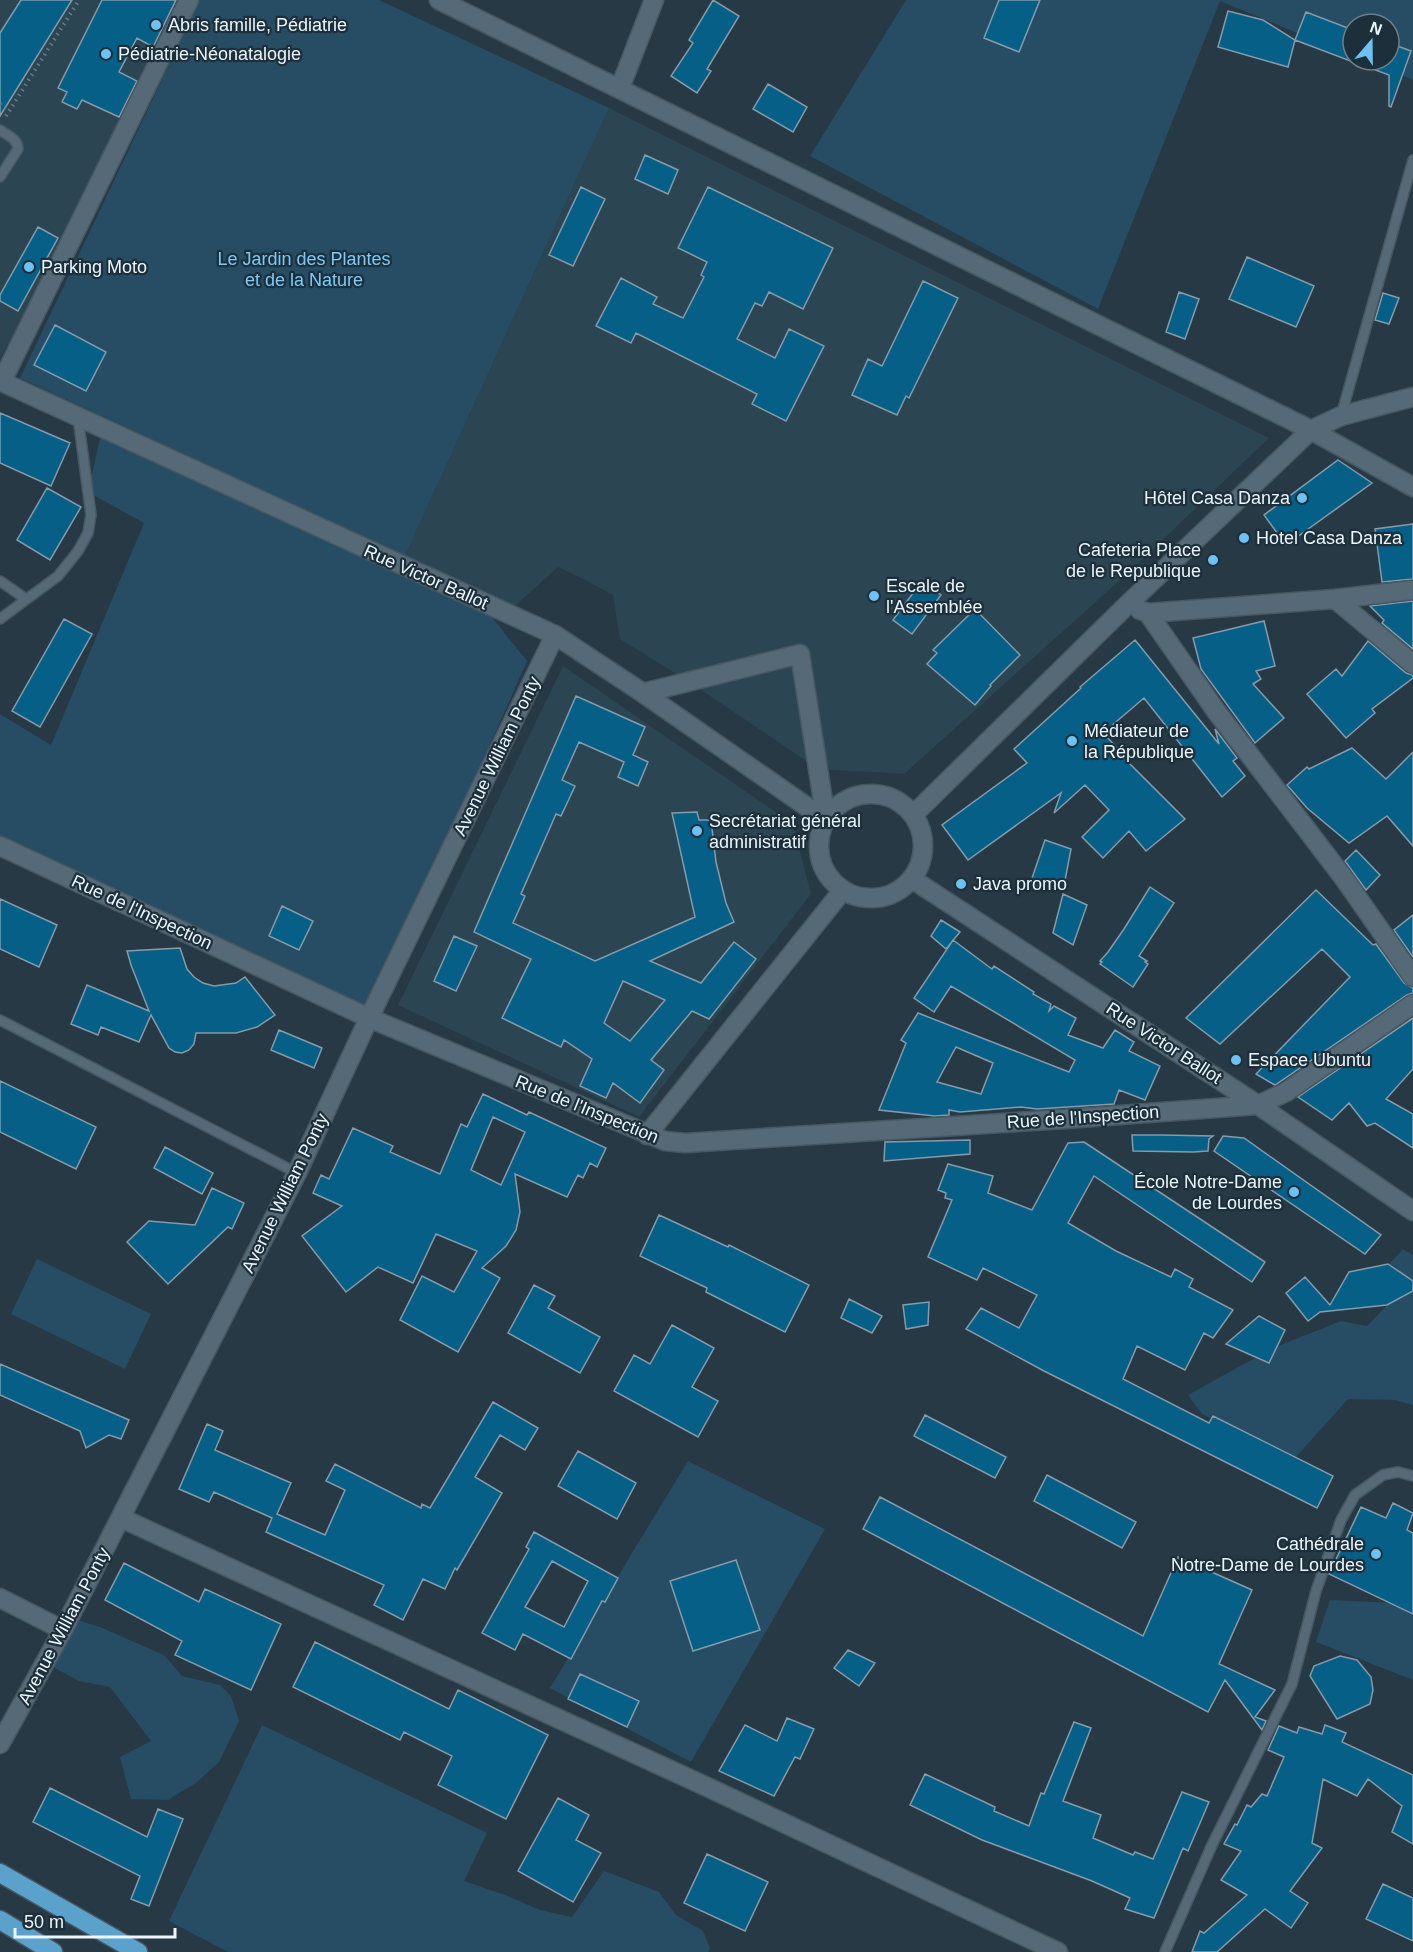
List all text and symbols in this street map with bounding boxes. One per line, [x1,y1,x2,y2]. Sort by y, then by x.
north arrow [1341,12,1401,72]
place label: Abris famille, Pédiatrie [168,15,347,35]
marker: Abris famille, Pédiatrie [149,18,163,32]
text: N [1368,18,1384,38]
place label: Pédiatrie-Néonatalogie [118,44,301,64]
marker: Pédiatrie-Néonatalogie [99,47,113,61]
park label: Le Jardin des Plantes et de la Nature [217,249,391,290]
place label: Parking Moto [41,257,147,277]
marker: Parking Moto [22,260,36,274]
place label: Hôtel Casa Danza [1144,488,1291,508]
marker: Hôtel Casa Danza [1295,491,1309,505]
place label: Hotel Casa Danza [1256,528,1403,548]
marker: Hotel Casa Danza [1237,531,1251,545]
place label: Cafeteria Place de le Republique [1066,540,1201,581]
street label: Rue Victor Ballot [361,541,491,613]
marker: Cafeteria Place de le Republique [1206,553,1220,567]
place label: Escale de l'Assemblée [886,576,982,617]
marker: Escale de l'Assemblée [867,589,881,603]
street label: Avenue William Ponty [450,673,544,839]
place label: Médiateur de la République [1084,721,1194,762]
marker: Médiateur de la République [1065,734,1079,748]
place label: Secrétariat général administratif [709,811,861,852]
marker: Secrétariat général administratif [690,824,704,838]
street label: Rue de l'Inspection [69,871,215,953]
place label: Java promo [973,874,1067,894]
marker: Java promo [954,877,968,891]
street label: Rue Victor Ballot [1102,998,1226,1088]
place label: Espace Ubuntu [1248,1050,1371,1070]
marker: Espace Ubuntu [1229,1053,1243,1067]
street label: Rue de l'Inspection [513,1071,661,1147]
street label: Rue de l'Inspection [1006,1102,1160,1132]
street label: Avenue William Ponty [238,1110,332,1276]
place label: École Notre-Dame de Lourdes [1134,1172,1282,1213]
marker: École Notre-Dame de Lourdes [1287,1185,1301,1199]
place label: Cathédrale Notre-Dame de Lourdes [1171,1534,1364,1575]
street label: Avenue William Ponty [14,1544,114,1708]
marker: Cathédrale Notre-Dame de Lourdes [1369,1547,1383,1561]
scale bar [15,1901,176,1939]
text: 50 m [24,1912,64,1932]

